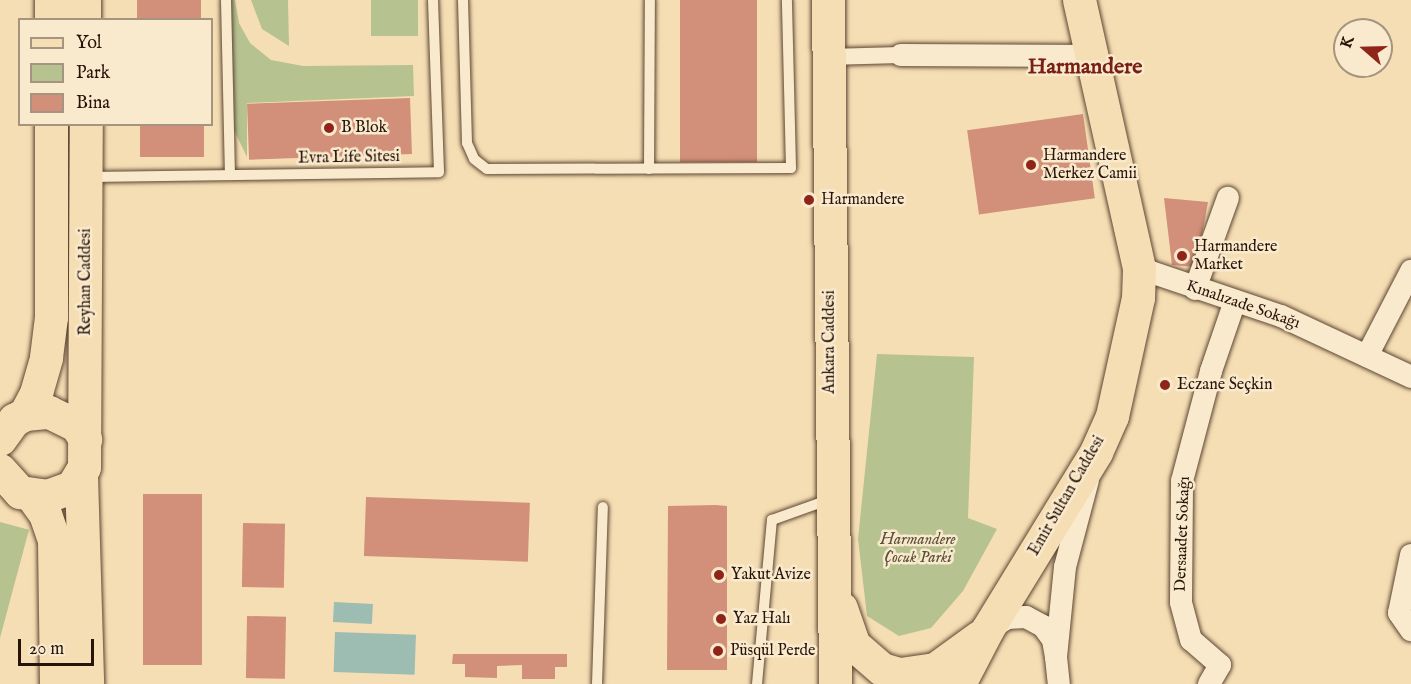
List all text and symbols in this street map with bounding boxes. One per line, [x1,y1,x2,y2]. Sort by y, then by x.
legend [18,18,213,126]
north arrow [1333,18,1393,78]
text: Yol [76,32,102,55]
text: K [1337,34,1359,51]
district label: Harmandere [1028,55,1142,81]
text: Park [76,62,110,85]
text: Bina [76,92,110,115]
place label: B Blok [341,118,387,138]
marker: B Blok [322,121,336,135]
place label: Harmandere Merkez Camii [1043,146,1137,184]
street label: Evra Life Sitesi [298,148,400,168]
marker: Harmandere Merkez Camii [1024,158,1038,172]
place label: Harmandere [821,190,904,210]
marker: Harmandere [802,193,816,207]
street label: Reyhan Caddesi [76,228,96,336]
place label: Harmandere Market [1194,237,1277,275]
marker: Harmandere Market [1175,249,1189,263]
street label: Kınalızade Sokağı [1184,277,1302,333]
street label: Ankara Caddesi [820,290,840,394]
place label: Eczane Seçkin [1177,375,1272,395]
marker: Eczane Seçkin [1158,378,1172,392]
street label: Emir Sultan Caddesi [1025,433,1109,559]
street label: Dersaadet Sokağı [1171,476,1195,592]
park label: Harmandere Çocuk Parki [880,530,956,568]
place label: Yakut Avize [731,565,811,585]
marker: Yakut Avize [712,568,726,582]
place label: Yaz Halı [733,609,791,629]
marker: Yaz Halı [714,612,728,626]
scale bar [21,627,98,665]
text: 20 m [29,638,64,661]
place label: Püsqül Perde [730,641,815,661]
marker: Püsqül Perde [711,644,725,658]

